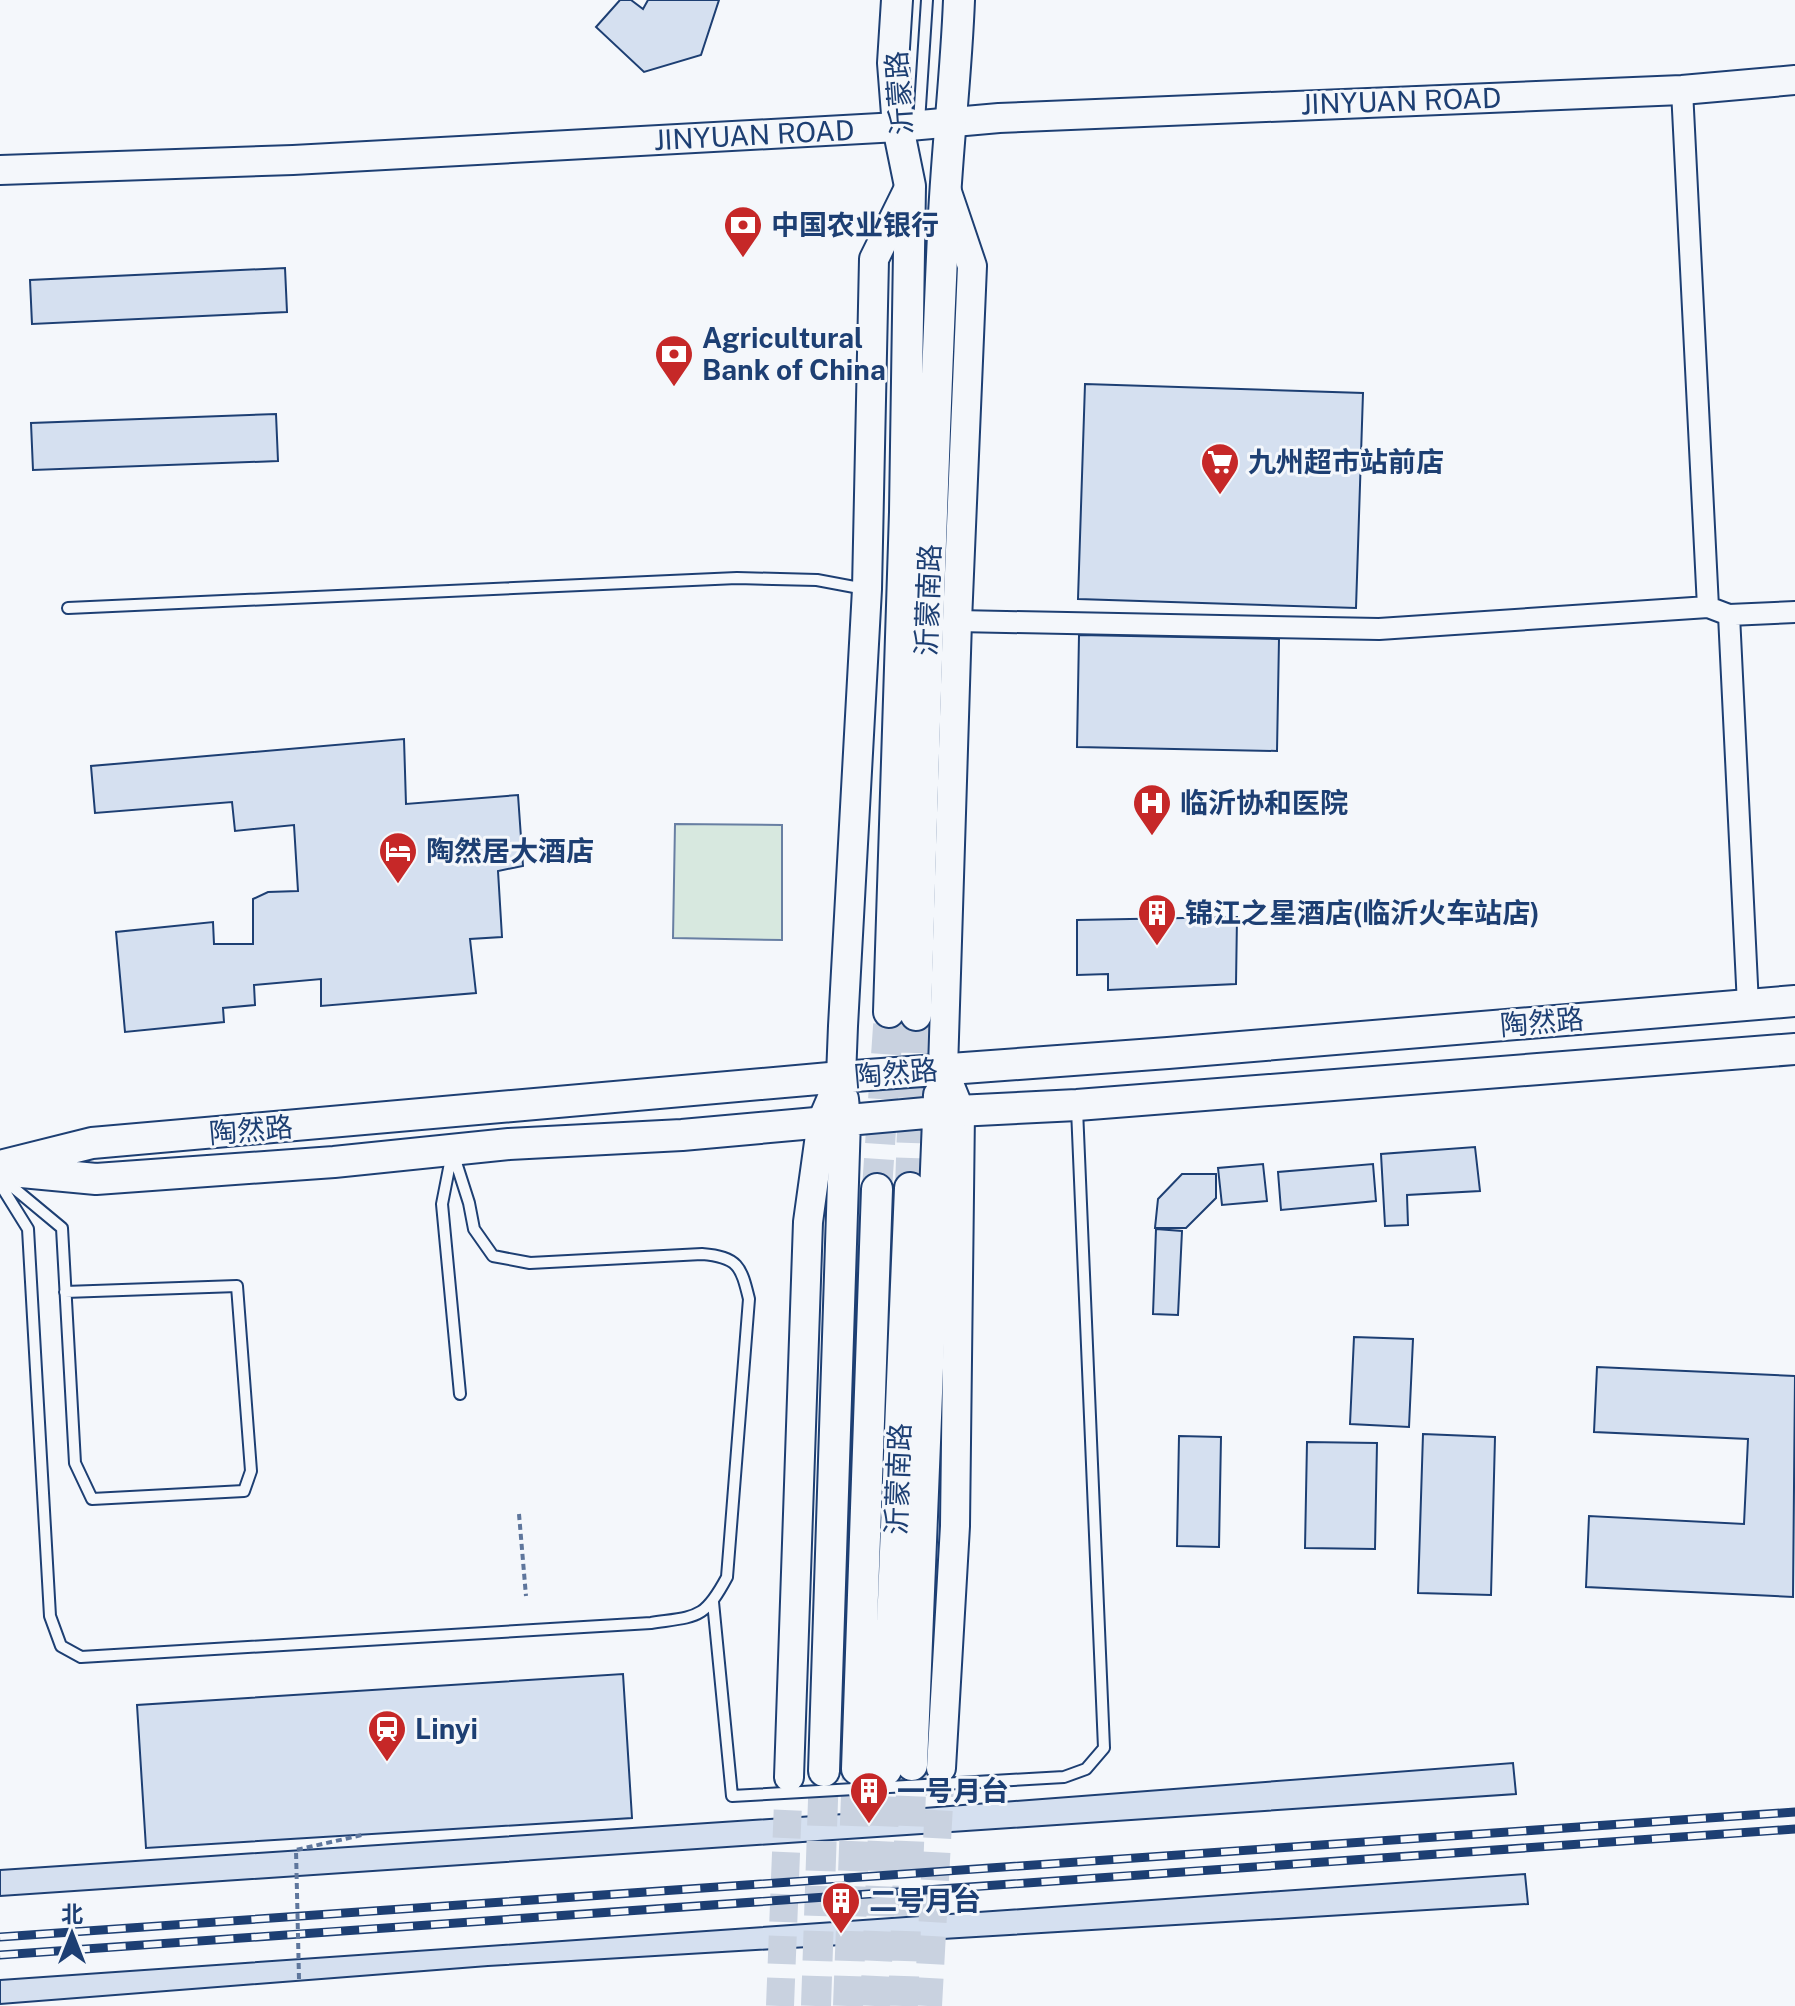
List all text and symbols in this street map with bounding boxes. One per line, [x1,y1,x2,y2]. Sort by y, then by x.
street label: 沂蒙路 [879,50,918,136]
street label: JINYUAN ROAD [1300,81,1502,120]
street label: JINYUAN ROAD [653,113,855,156]
bank icon: 中国农业银行 [722,204,764,259]
place label: 中国农业银行 [771,208,939,241]
place label: Agricultural Bank of China [702,321,886,386]
bank icon: Agricultural Bank of China [653,333,695,388]
supermarket icon: 九州超市站前店 [1199,441,1241,496]
place label: 九州超市站前店 [1248,445,1444,478]
street label: 沂蒙南路 [909,543,946,657]
hospital icon: 临沂协和医院 [1131,782,1173,837]
place label: 临沂协和医院 [1180,786,1348,819]
hotel icon: 陶然居大酒店 [377,830,419,885]
place label: 陶然居大酒店 [426,834,594,867]
building icon: 锦江之星酒店(临沂火车站店) [1136,892,1178,947]
place label: 锦江之星酒店(临沂火车站店) [1185,896,1540,929]
street label: 陶然路 [1499,1001,1585,1042]
street label: 陶然路 [853,1052,939,1093]
street label: 陶然路 [208,1109,294,1150]
street label: 沂蒙南路 [879,1422,916,1536]
station icon: Linyi [366,1708,408,1763]
place label: Linyi [415,1712,478,1745]
building icon: 一号月台 [848,1770,890,1825]
place label: 一号月台 [897,1774,1009,1807]
building icon: 二号月台 [820,1880,862,1935]
place label: 二号月台 [869,1884,981,1917]
north arrow [32,1894,112,1974]
text: 北 [61,1901,83,1927]

